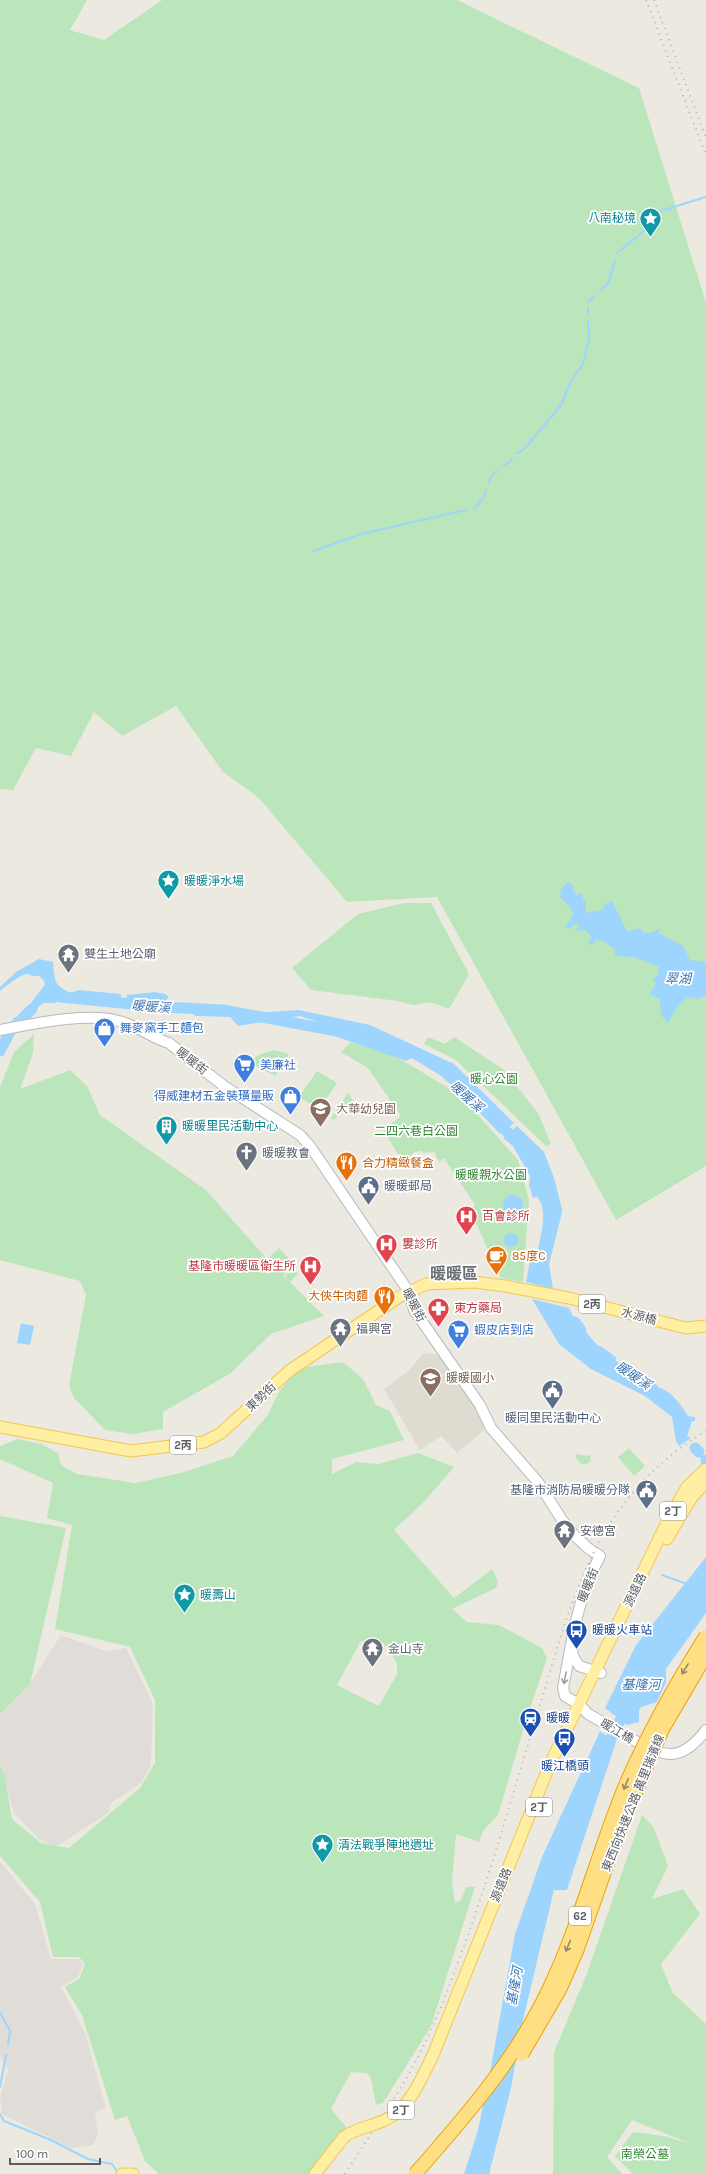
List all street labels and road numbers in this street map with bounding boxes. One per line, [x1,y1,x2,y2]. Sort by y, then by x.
street label: 暖暖街 [174,1044,210,1078]
street label: 暖暖街 [400,1286,428,1324]
road number: 2丙 [579,1295,605,1313]
street label: 水源橋 [620,1305,658,1327]
street label: 東勢街 [243,1380,279,1414]
road number: 2丙 [170,1436,196,1454]
road number: 2丁 [660,1502,686,1520]
street label: 暖暖街 [575,1566,601,1604]
street label: 源遠路 [621,1571,649,1609]
street label: 暖江橋 [598,1716,636,1746]
street label: 東西向快速公路 萬里瑞濱線 [599,1732,667,1874]
road number: 2丁 [526,1798,552,1816]
street label: 源遠路 [488,1866,514,1904]
road number: 62 [569,1907,591,1925]
road number: 2丁 [388,2101,414,2119]

